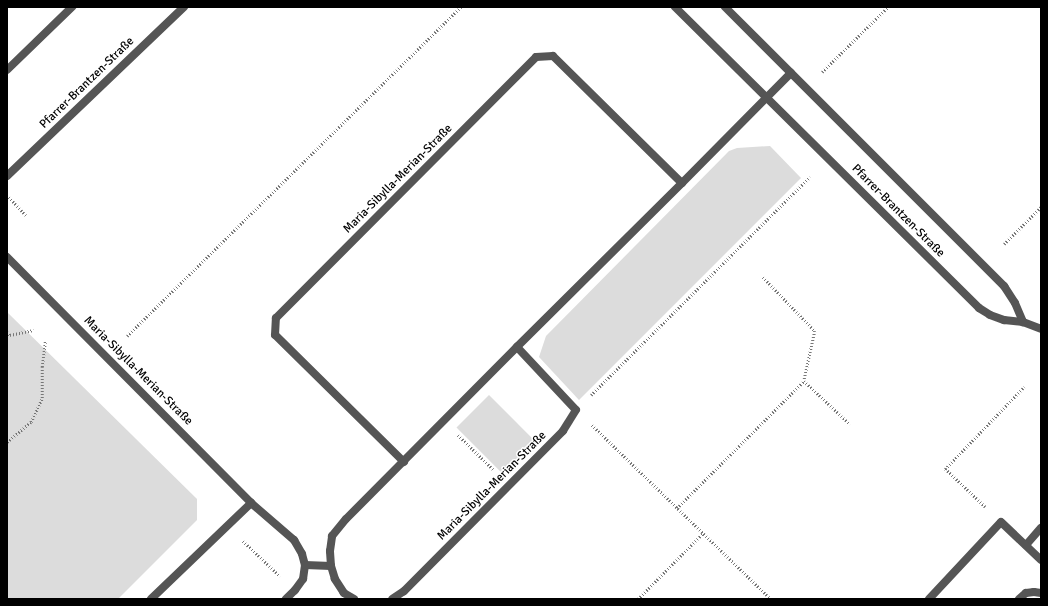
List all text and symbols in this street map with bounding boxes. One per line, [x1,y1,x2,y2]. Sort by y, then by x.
street label: Pfarrer-Brantzen-Straße [37,34,137,132]
street label: Maria-Sibylla-Merian-Straße [341,122,455,236]
street label: Pfarrer-Brantzen-Straße [849,162,947,260]
street label: Maria-Sibylla-Merian-Straße [81,314,195,428]
street label: Maria-Sibylla-Merian-Straße [435,429,549,543]

